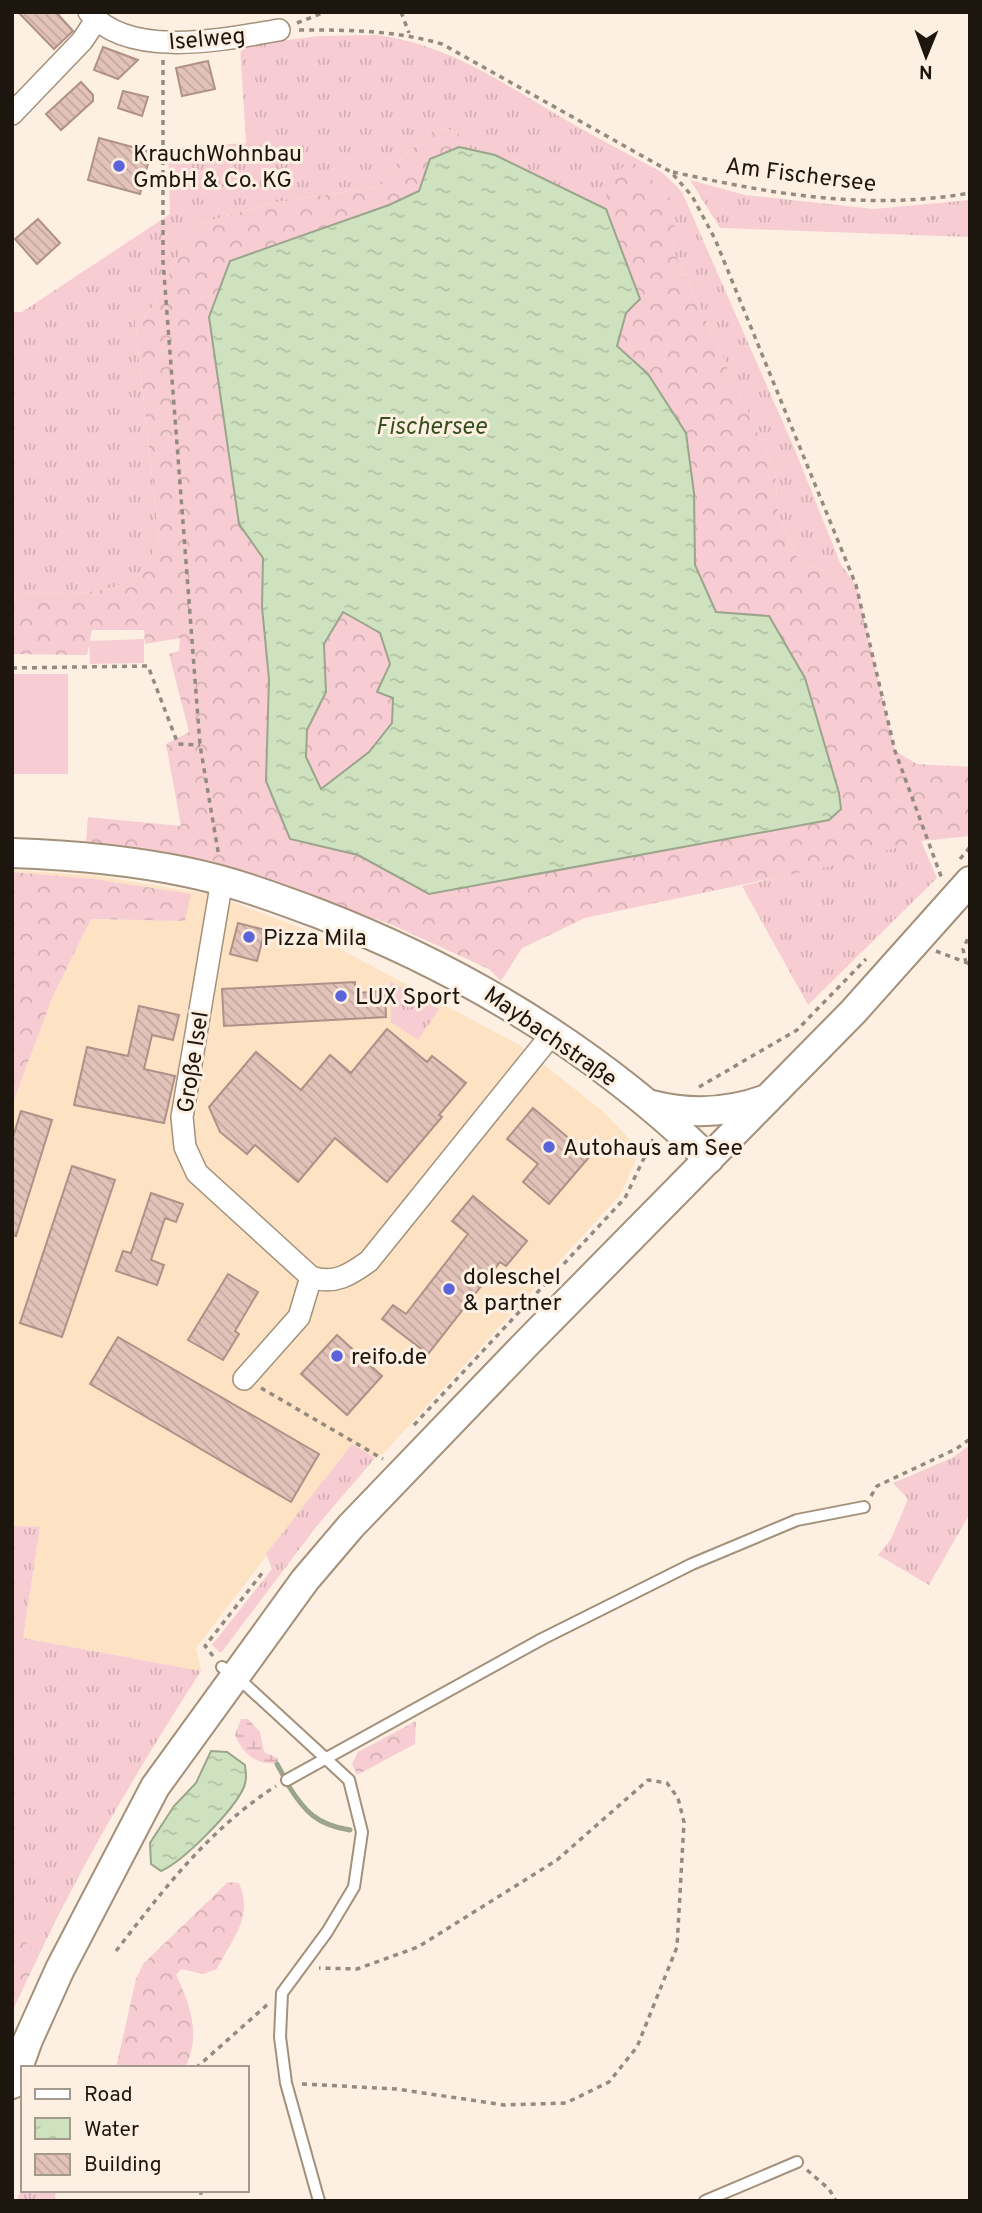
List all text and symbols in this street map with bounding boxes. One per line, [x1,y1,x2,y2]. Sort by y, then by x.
north arrow [891,21,961,91]
street label: Iselweg [168,23,247,58]
text: N [919,59,933,83]
place label: KrauchWohnbau GmbH & Co. KG [133,141,302,196]
street label: Am Fischersee [724,153,878,200]
marker: KrauchWohnbau GmbH & Co. KG [111,158,127,174]
water label: Fischersee [375,413,487,443]
place label: Pizza Mila [263,925,367,954]
marker: Pizza Mila [241,929,257,945]
street label: Maybachstraße [477,981,622,1095]
place label: LUX Sport [355,984,460,1013]
marker: LUX Sport [333,988,349,1004]
street label: Große Isel [172,1009,217,1115]
place label: Autohaus am See [563,1135,743,1164]
marker: Autohaus am See [541,1139,557,1155]
place label: doleschel & partner [463,1264,562,1319]
marker: doleschel & partner [441,1281,457,1297]
place label: reifo.de [351,1344,427,1373]
marker: reifo.de [329,1348,345,1364]
legend [21,2066,248,2192]
text: Road [84,2082,133,2109]
text: Water [84,2117,139,2144]
text: Building [84,2152,162,2179]

